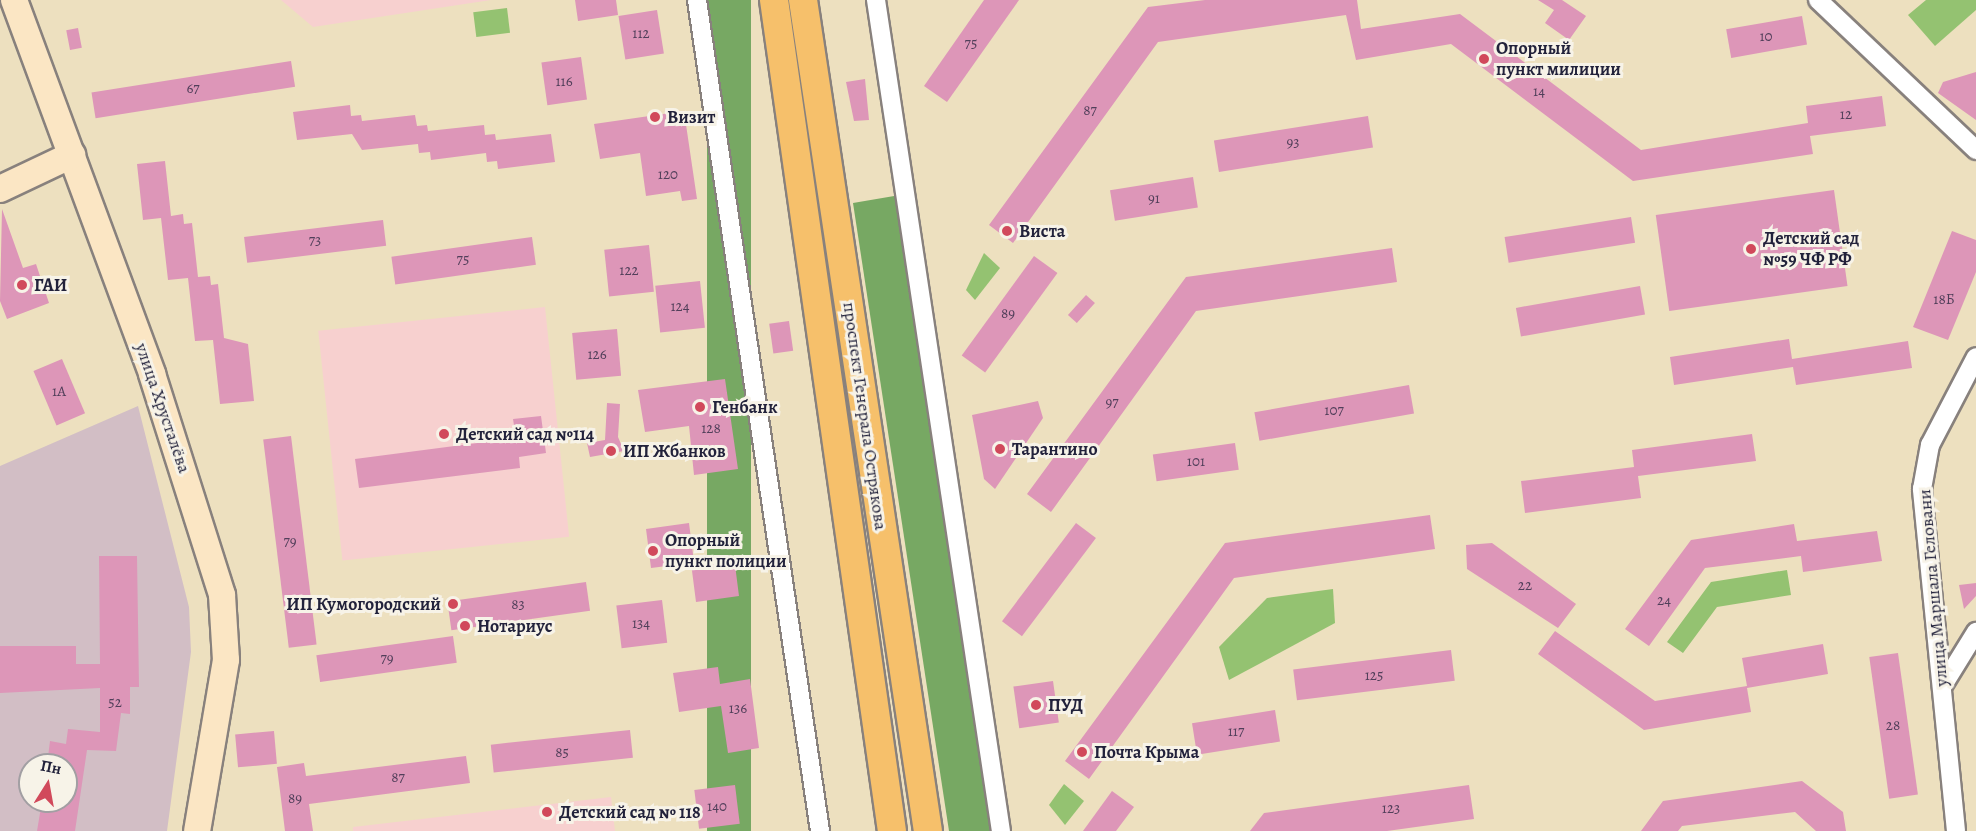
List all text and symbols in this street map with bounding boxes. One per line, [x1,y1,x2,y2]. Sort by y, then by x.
house number: 112 [632,25,650,43]
house number: 10 [1759,28,1773,46]
house number: 75 [965,35,977,53]
place label: Опорный пункт милиции [1496,38,1621,80]
marker: Опорный пункт милиции [1477,52,1491,66]
house number: 116 [555,73,573,91]
house number: 67 [186,80,200,98]
house number: 14 [1533,83,1545,101]
house number: 87 [1083,102,1097,120]
place label: Визит [667,106,716,128]
house number: 12 [1840,106,1852,124]
marker: Визит [648,110,662,124]
house number: 93 [1286,134,1300,152]
house number: 120 [658,166,678,184]
house number: 91 [1148,190,1160,208]
place label: Виста [1019,220,1065,242]
marker: Виста [1000,224,1014,238]
place label: Детский сад №59 ЧФ РФ [1763,228,1859,270]
house number: 73 [309,232,321,250]
marker: Детский сад №59 ЧФ РФ [1744,242,1758,256]
house number: 75 [457,251,469,269]
house number: 122 [619,262,639,280]
place label: ГАИ [34,274,67,296]
marker: ГАИ [15,278,29,292]
house number: 18Б [1933,291,1955,309]
house number: 124 [670,298,690,316]
street label: проспект Генерала Острякова [838,301,892,531]
house number: 89 [1001,305,1015,323]
street label: улица Хрусталёва [131,340,195,476]
house number: 126 [587,346,607,364]
house number: 1А [52,383,66,401]
house number: 97 [1105,394,1119,412]
place label: Генбанк [712,396,778,418]
marker: Генбанк [693,400,707,414]
house number: 107 [1324,402,1344,420]
house number: 128 [701,420,721,438]
place label: Детский сад №114 [456,423,594,445]
marker: Детский сад №114 [437,427,451,441]
place label: Тарантино [1012,438,1097,460]
place label: ИП Жбанков [623,440,726,462]
marker: Тарантино [993,442,1007,456]
marker: ИП Жбанков [604,444,618,458]
house number: 101 [1187,453,1205,471]
street label: улица Маршала Геловани [1914,488,1952,688]
place label: Опорный пункт полиции [665,530,787,572]
house number: 79 [283,533,297,551]
marker: Опорный пункт полиции [646,544,660,558]
house number: 22 [1518,577,1532,595]
house number: 24 [1657,592,1671,610]
place label: ИП Кумогородский [286,593,441,615]
house number: 83 [511,596,525,614]
marker: ИП Кумогородский [446,597,460,611]
place label: Нотариус [477,615,552,637]
house number: 134 [632,615,650,633]
marker: Нотариус [458,619,472,633]
house number: 79 [380,650,394,668]
house number: 125 [1365,667,1383,685]
house number: 52 [108,694,122,712]
place label: ПУД [1048,694,1083,716]
marker: ПУД [1029,698,1043,712]
house number: 136 [729,700,747,718]
house number: 28 [1886,717,1900,735]
house number: 117 [1228,723,1244,741]
place label: Почта Крыма [1094,741,1199,763]
house number: 85 [555,744,569,762]
marker: Почта Крыма [1075,745,1089,759]
north arrow [18,753,78,813]
text: Пн [39,754,63,780]
house number: 87 [391,769,405,787]
house number: 89 [288,790,302,808]
house number: 140 [707,798,727,816]
house number: 123 [1382,800,1400,818]
place label: Детский сад № 118 [559,801,701,823]
marker: Детский сад № 118 [540,805,554,819]

